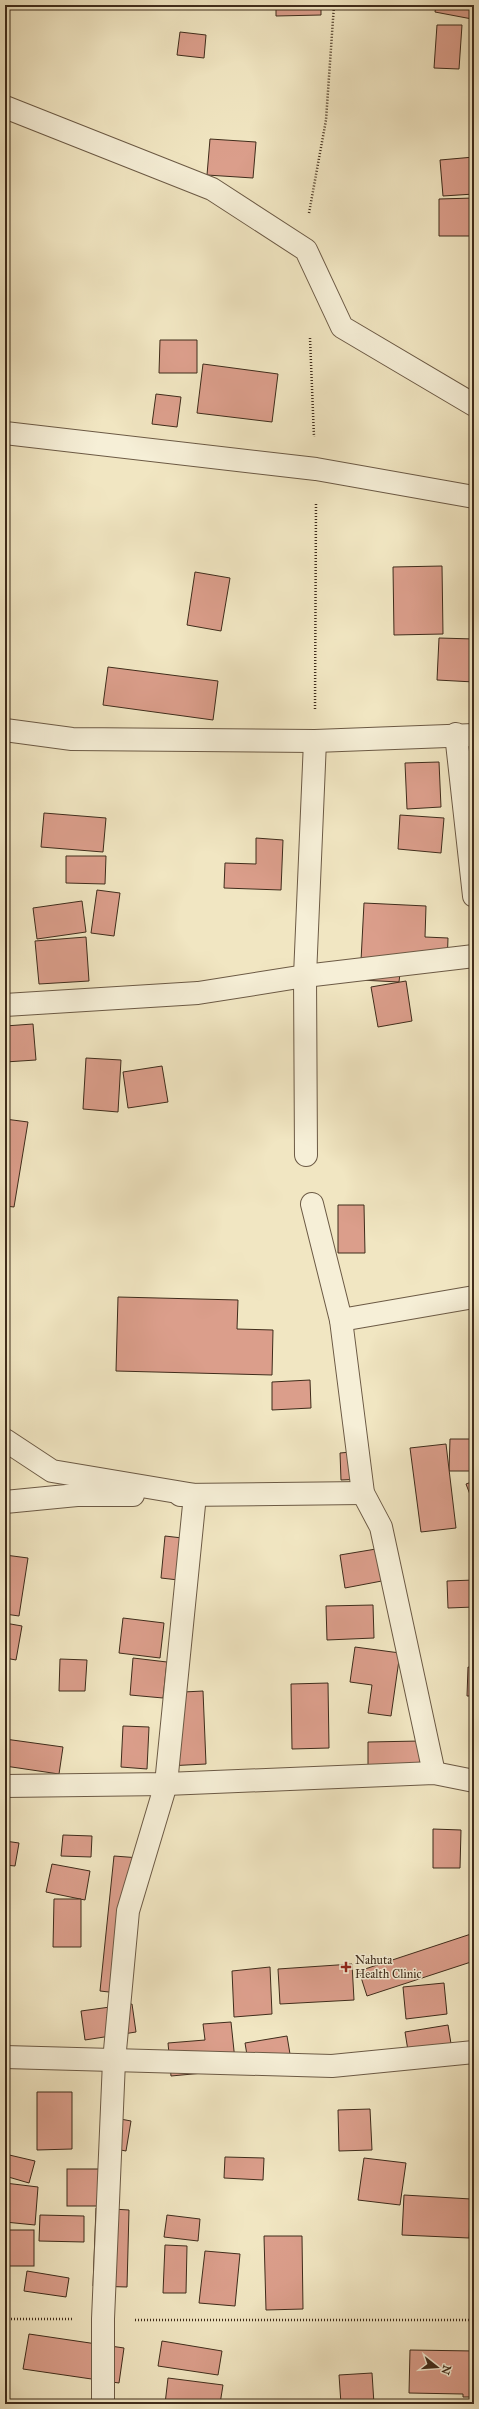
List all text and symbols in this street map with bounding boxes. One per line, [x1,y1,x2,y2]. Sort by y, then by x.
place label: Nahuta Health Clinic [355,1953,422,1981]
marker: Nahuta Health Clinic [340,1961,352,1973]
north arrow [417,2347,457,2387]
text: N [438,2363,454,2377]

